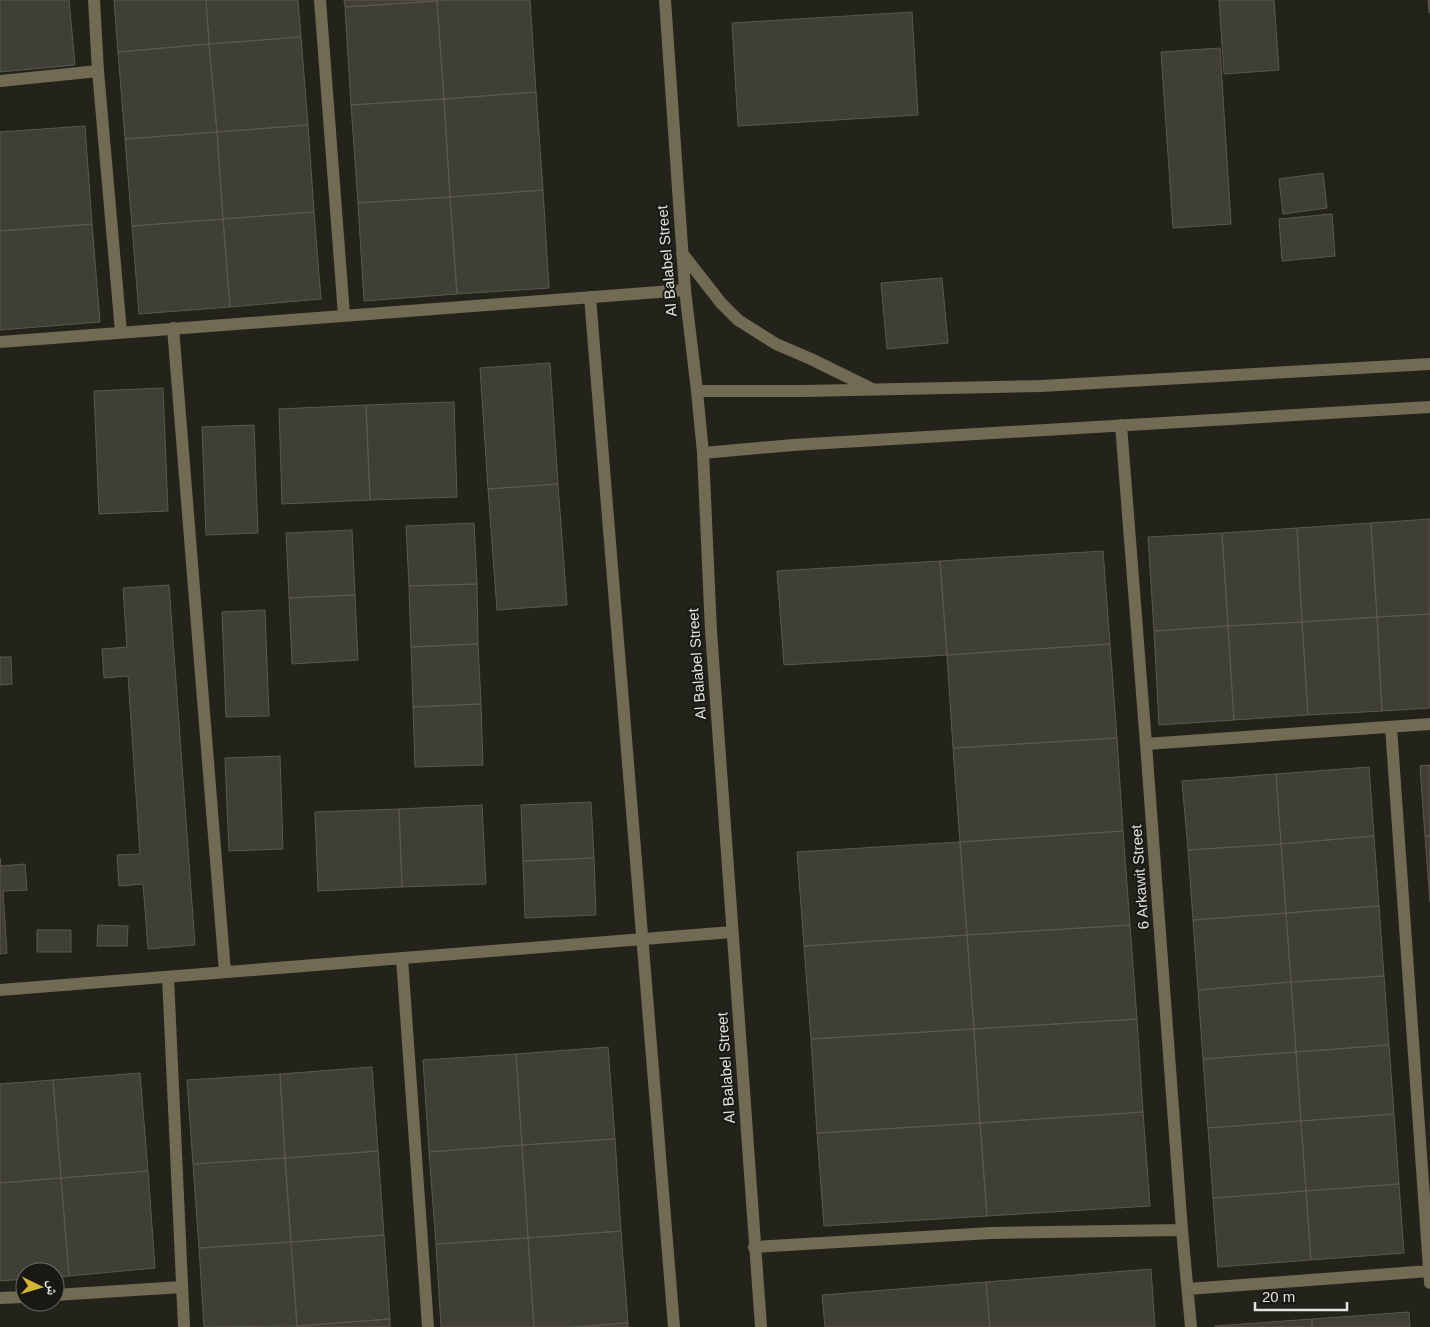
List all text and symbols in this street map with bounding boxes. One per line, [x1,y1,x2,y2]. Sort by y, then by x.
street label: Al Balabel Street [653,204,680,317]
street label: Al Balabel Street [684,607,709,720]
street label: 6 Arkawit Street [1127,823,1152,930]
street label: Al Balabel Street [713,1011,738,1124]
north arrow [15,1262,65,1312]
text: ش [43,1280,62,1296]
scale bar [1255,1280,1348,1312]
text: 20 m [1262,1288,1295,1305]

